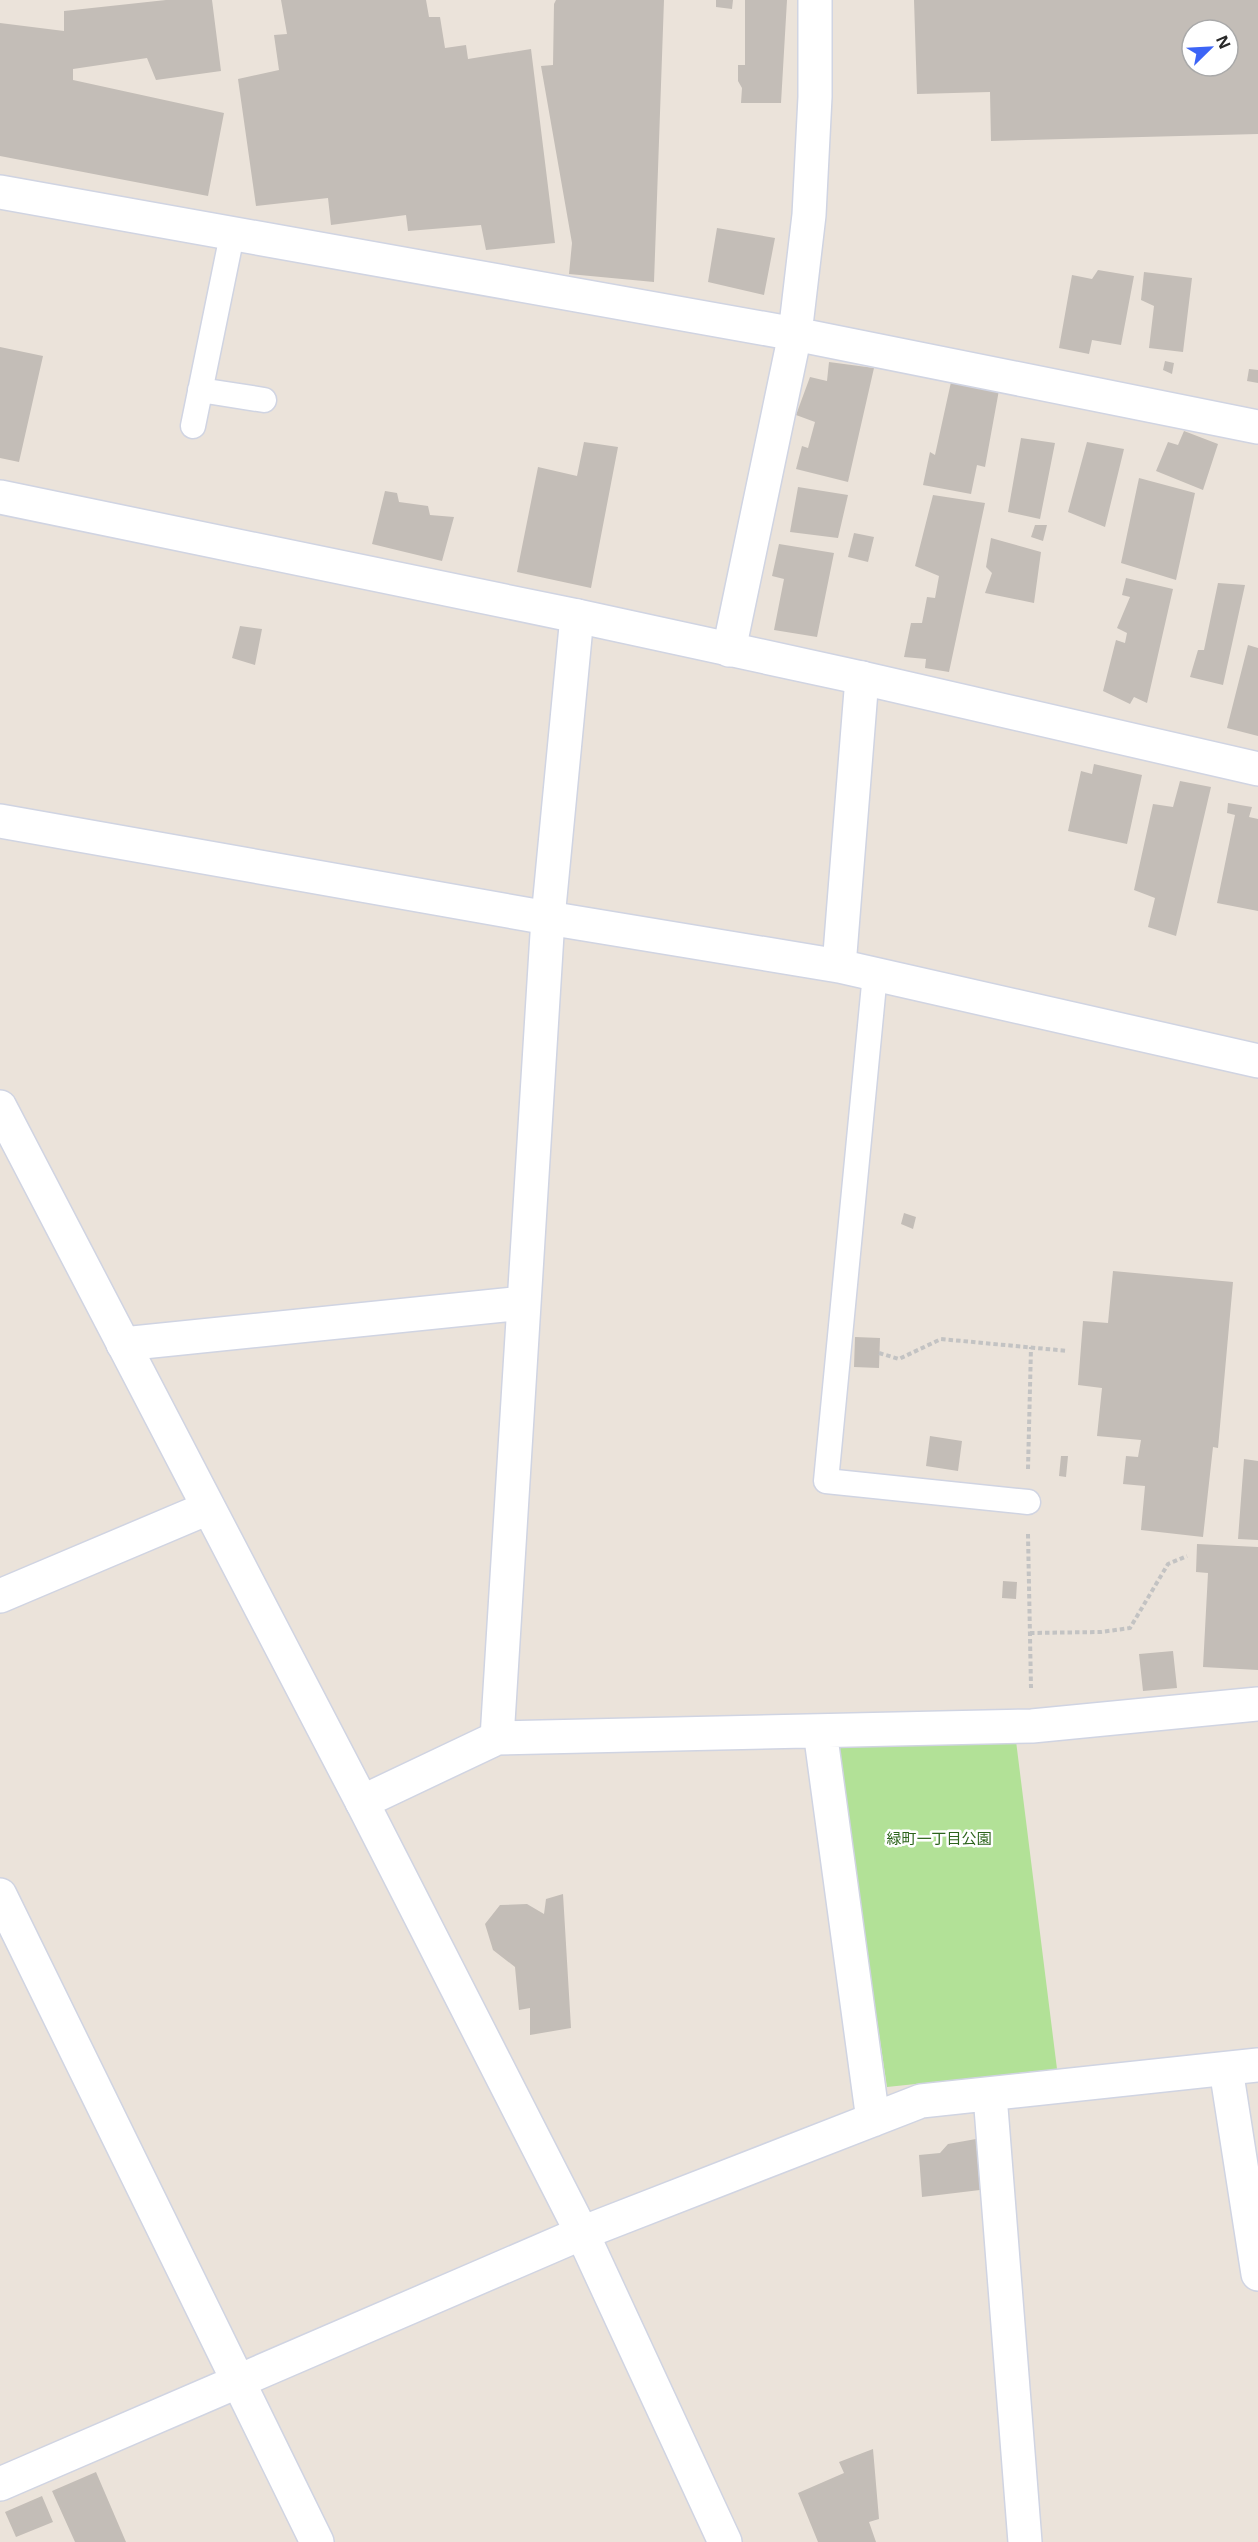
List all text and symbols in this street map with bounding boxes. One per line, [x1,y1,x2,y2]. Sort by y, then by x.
north arrow [1180,18,1240,78]
text: N [1211,31,1236,52]
park label: 緑町一丁目公園 [886,1828,992,1848]

